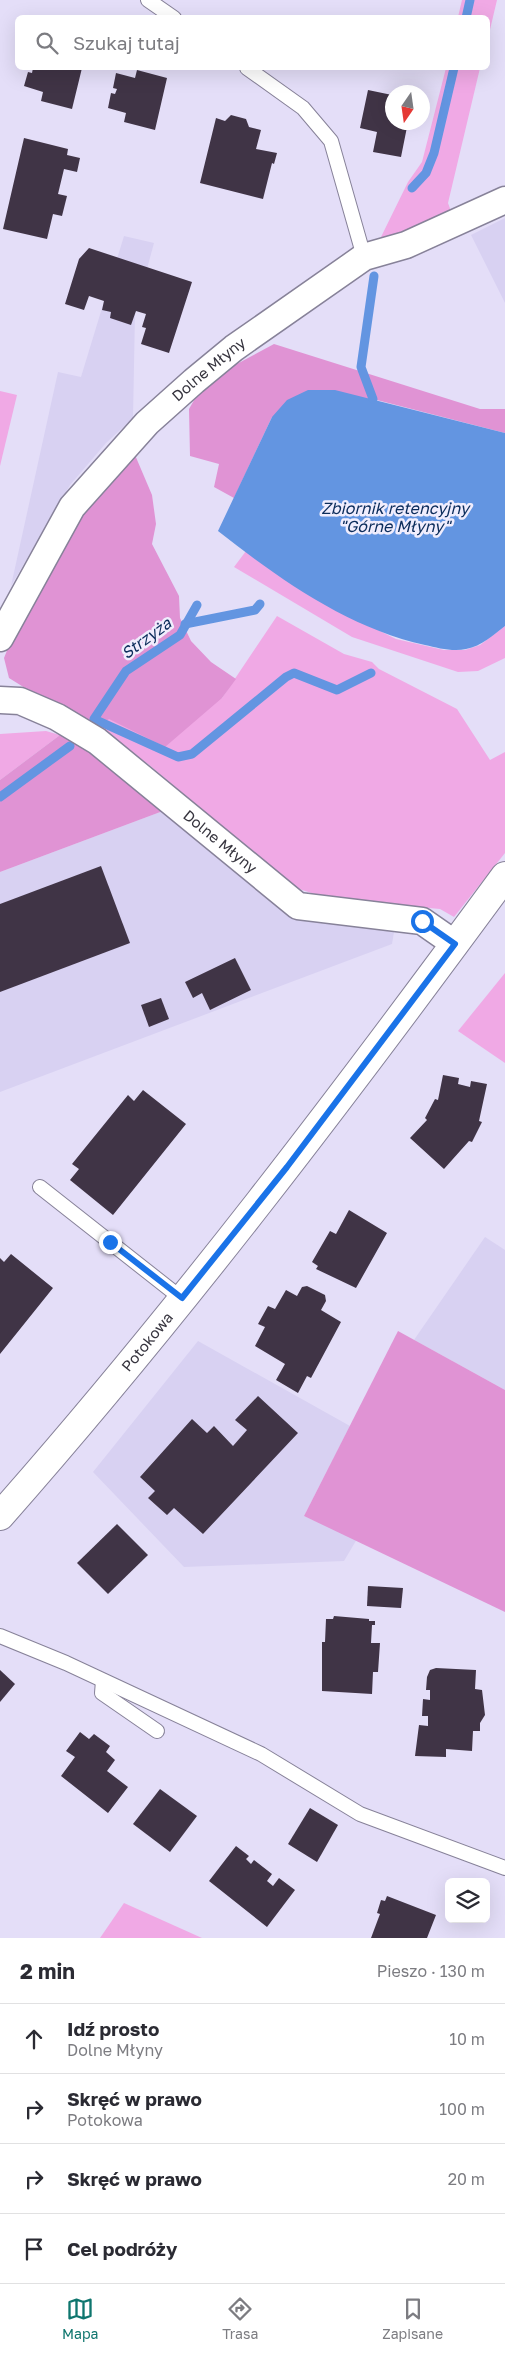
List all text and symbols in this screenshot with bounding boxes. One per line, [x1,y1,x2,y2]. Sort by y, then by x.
search box [15,15,490,70]
icon: search [33,29,61,57]
text: Szukaj tutaj [73,31,180,54]
north arrow [385,85,430,130]
street label: Dolne Młyny [168,333,249,404]
water label: Zbiornik retencyjny "Górne Młyny" [321,498,471,536]
water label: Strzyża [117,613,176,663]
street label: Dolne Młyny [180,806,262,877]
route start [411,910,434,933]
route end [99,1231,122,1254]
street label: Potokowa [117,1308,176,1375]
map controls [445,1878,490,1923]
button: layers [445,1878,490,1923]
text: 2 min [20,1958,75,1984]
text: Pieszo · 130 m [377,1961,485,1981]
text: Idź prosto [67,2017,159,2040]
icon: ahead [20,2025,48,2053]
text: 10 m [449,2029,485,2049]
text: Dolne Młyny [67,2040,163,2060]
text: Skręć w prawo [67,2087,202,2110]
icon: right [20,2095,48,2123]
text: 100 m [439,2099,485,2119]
text: Potokowa [67,2110,143,2130]
icon: right [20,2165,48,2193]
text: Skręć w prawo [67,2167,202,2190]
text: 20 m [448,2169,485,2189]
icon: arrive [20,2235,48,2263]
text: Cel podróży [67,2237,177,2260]
tab: Mapa [62,2295,98,2342]
tab: Trasa [222,2295,258,2342]
tab: Zapisane [382,2295,443,2342]

